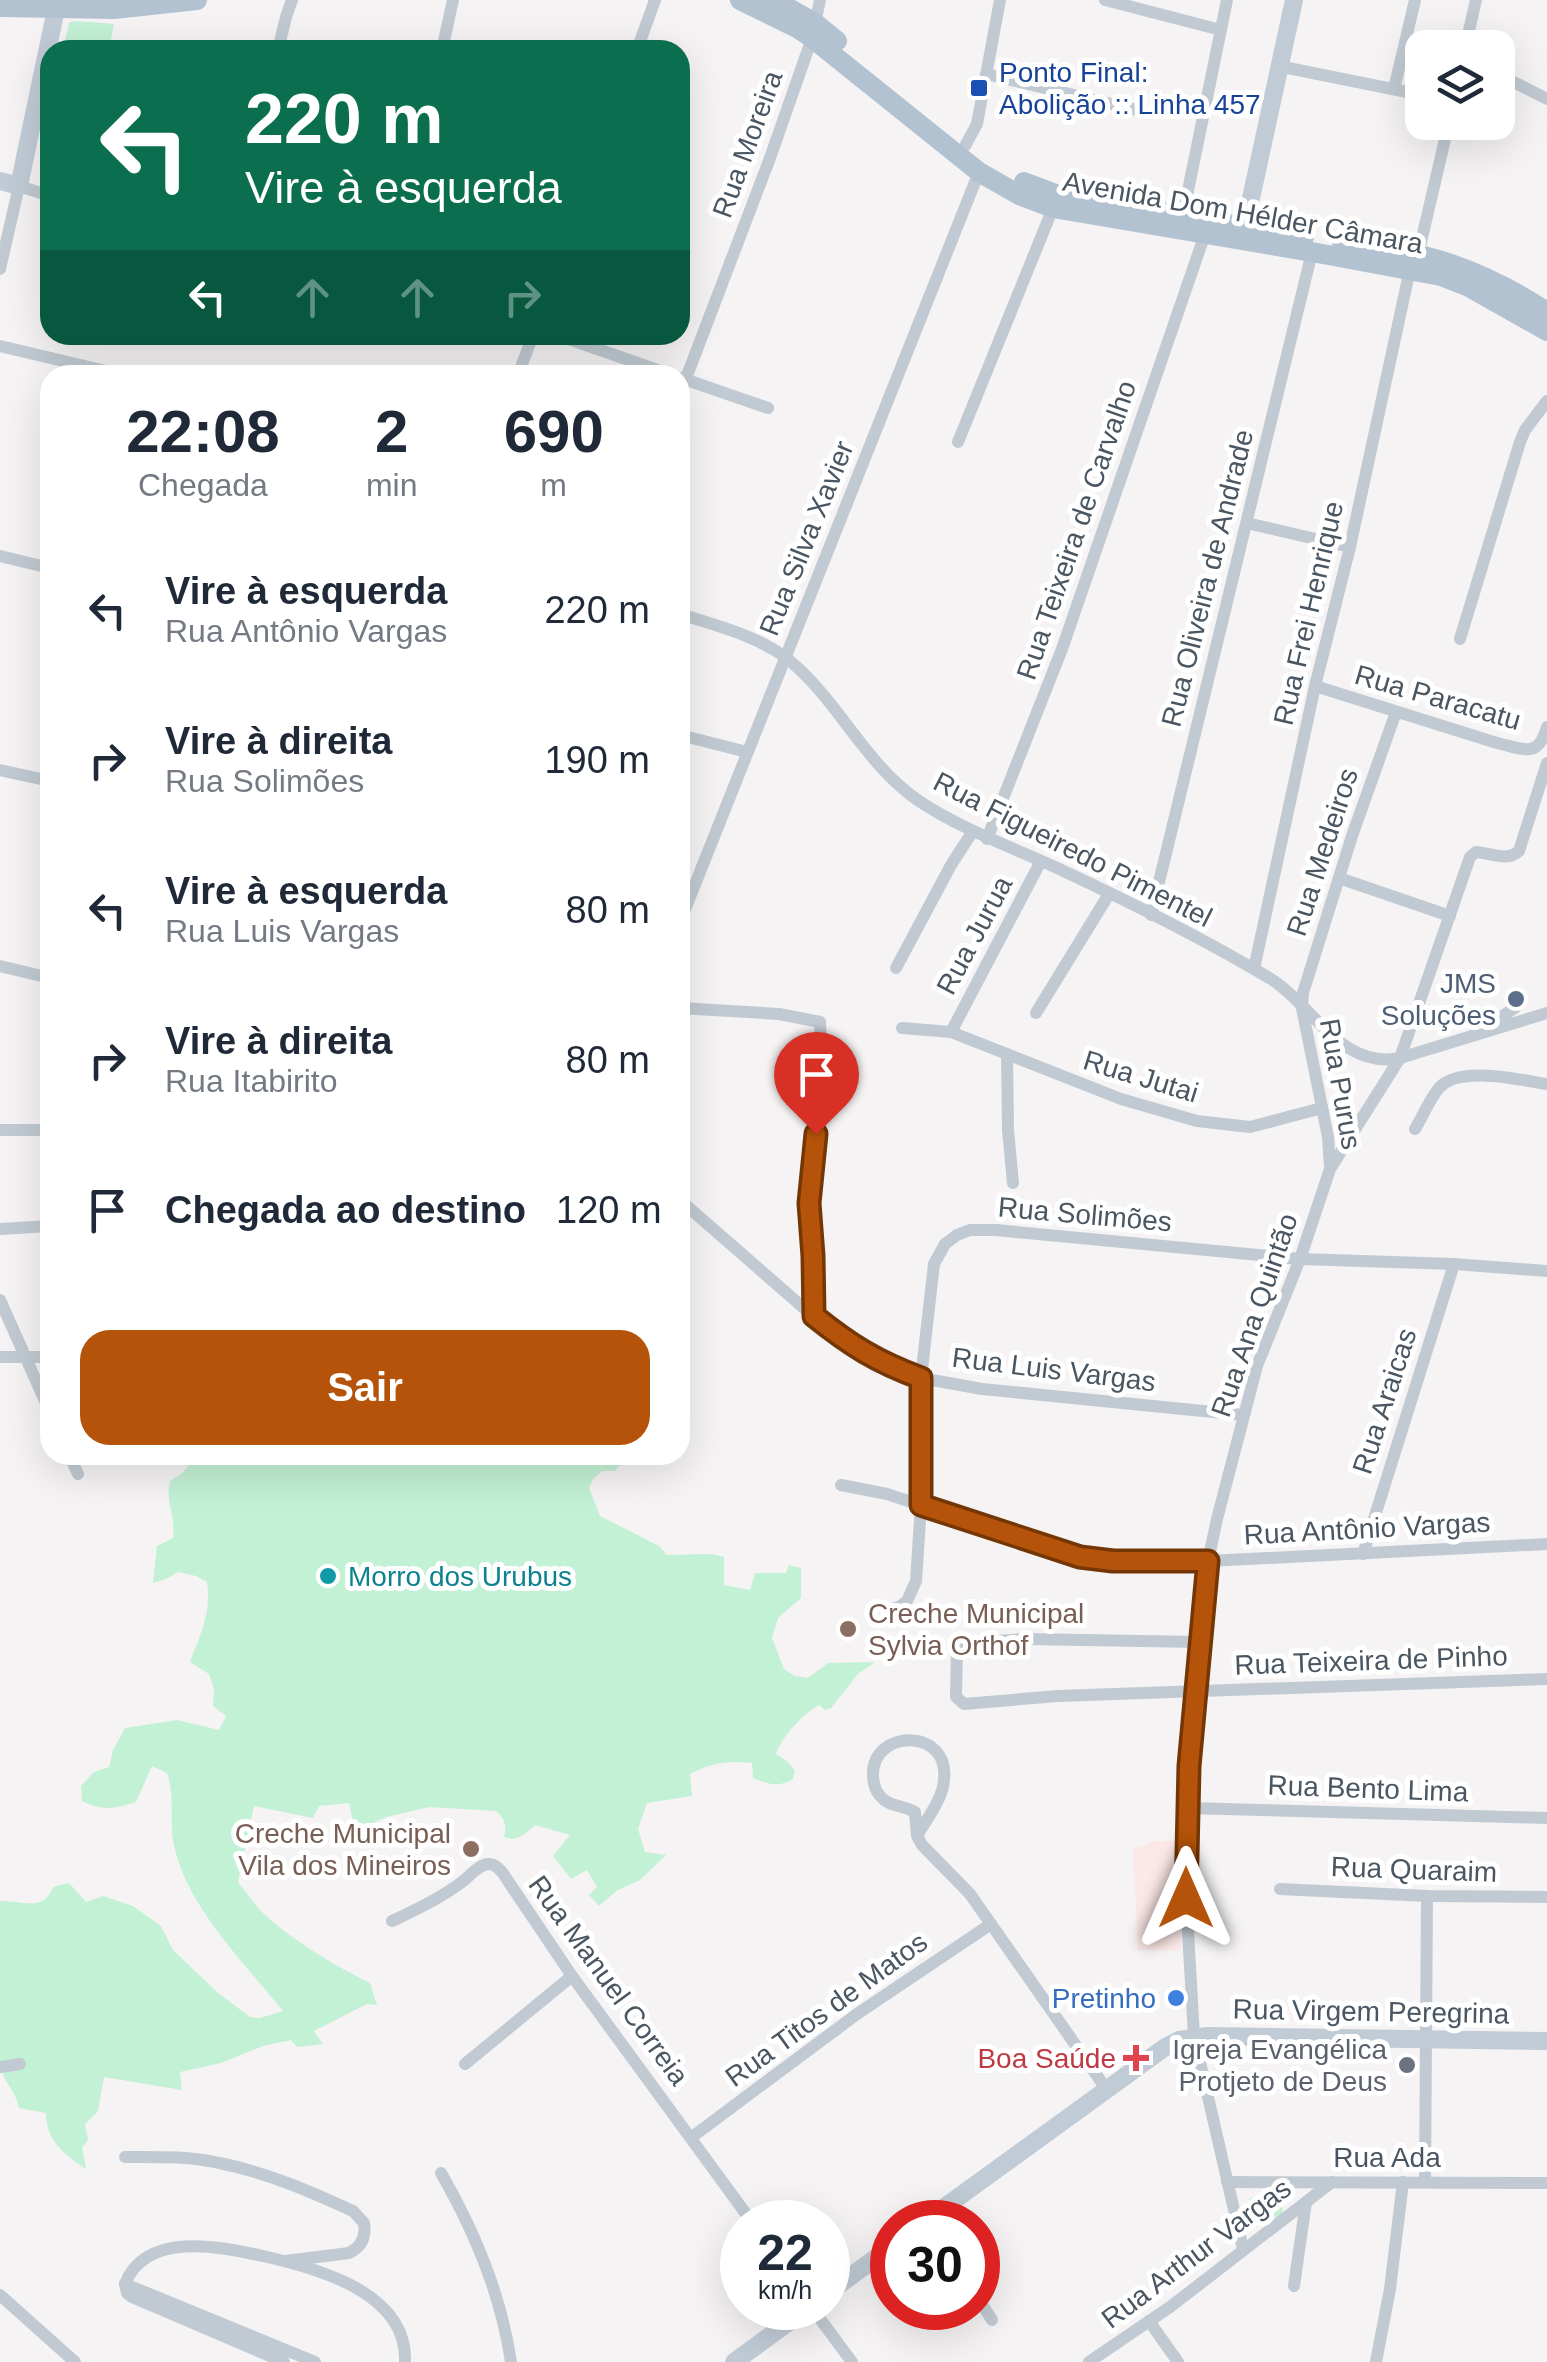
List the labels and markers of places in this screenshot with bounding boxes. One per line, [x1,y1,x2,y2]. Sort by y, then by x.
place label: Ponto Final: Abolição :: Linha 457 [999,57,1261,120]
marker: Ponto Final: Abolição :: Linha 457 [968,77,990,99]
place label: JMS Soluções [1381,968,1496,1031]
marker: JMS Soluções [1505,988,1527,1010]
pin [774,1032,859,1135]
place label: Morro dos Urubus [348,1561,572,1592]
marker: Morro dos Urubus [317,1565,339,1587]
place label: Creche Municipal Sylvia Orthof [868,1598,1084,1661]
marker: Creche Municipal Sylvia Orthof [837,1618,859,1640]
place label: Creche Municipal Vila dos Mineiros [235,1818,451,1881]
marker: Creche Municipal Vila dos Mineiros [460,1838,482,1860]
place label: Pretinho [1052,1983,1156,2014]
marker: Pretinho [1165,1987,1187,2009]
place label: Igreja Evangélica Protjeto de Deus [1172,2034,1387,2097]
place label: Boa Saúde [977,2043,1116,2074]
marker: Boa Saúde [1125,2047,1147,2069]
marker: Igreja Evangélica Protjeto de Deus [1396,2054,1418,2076]

